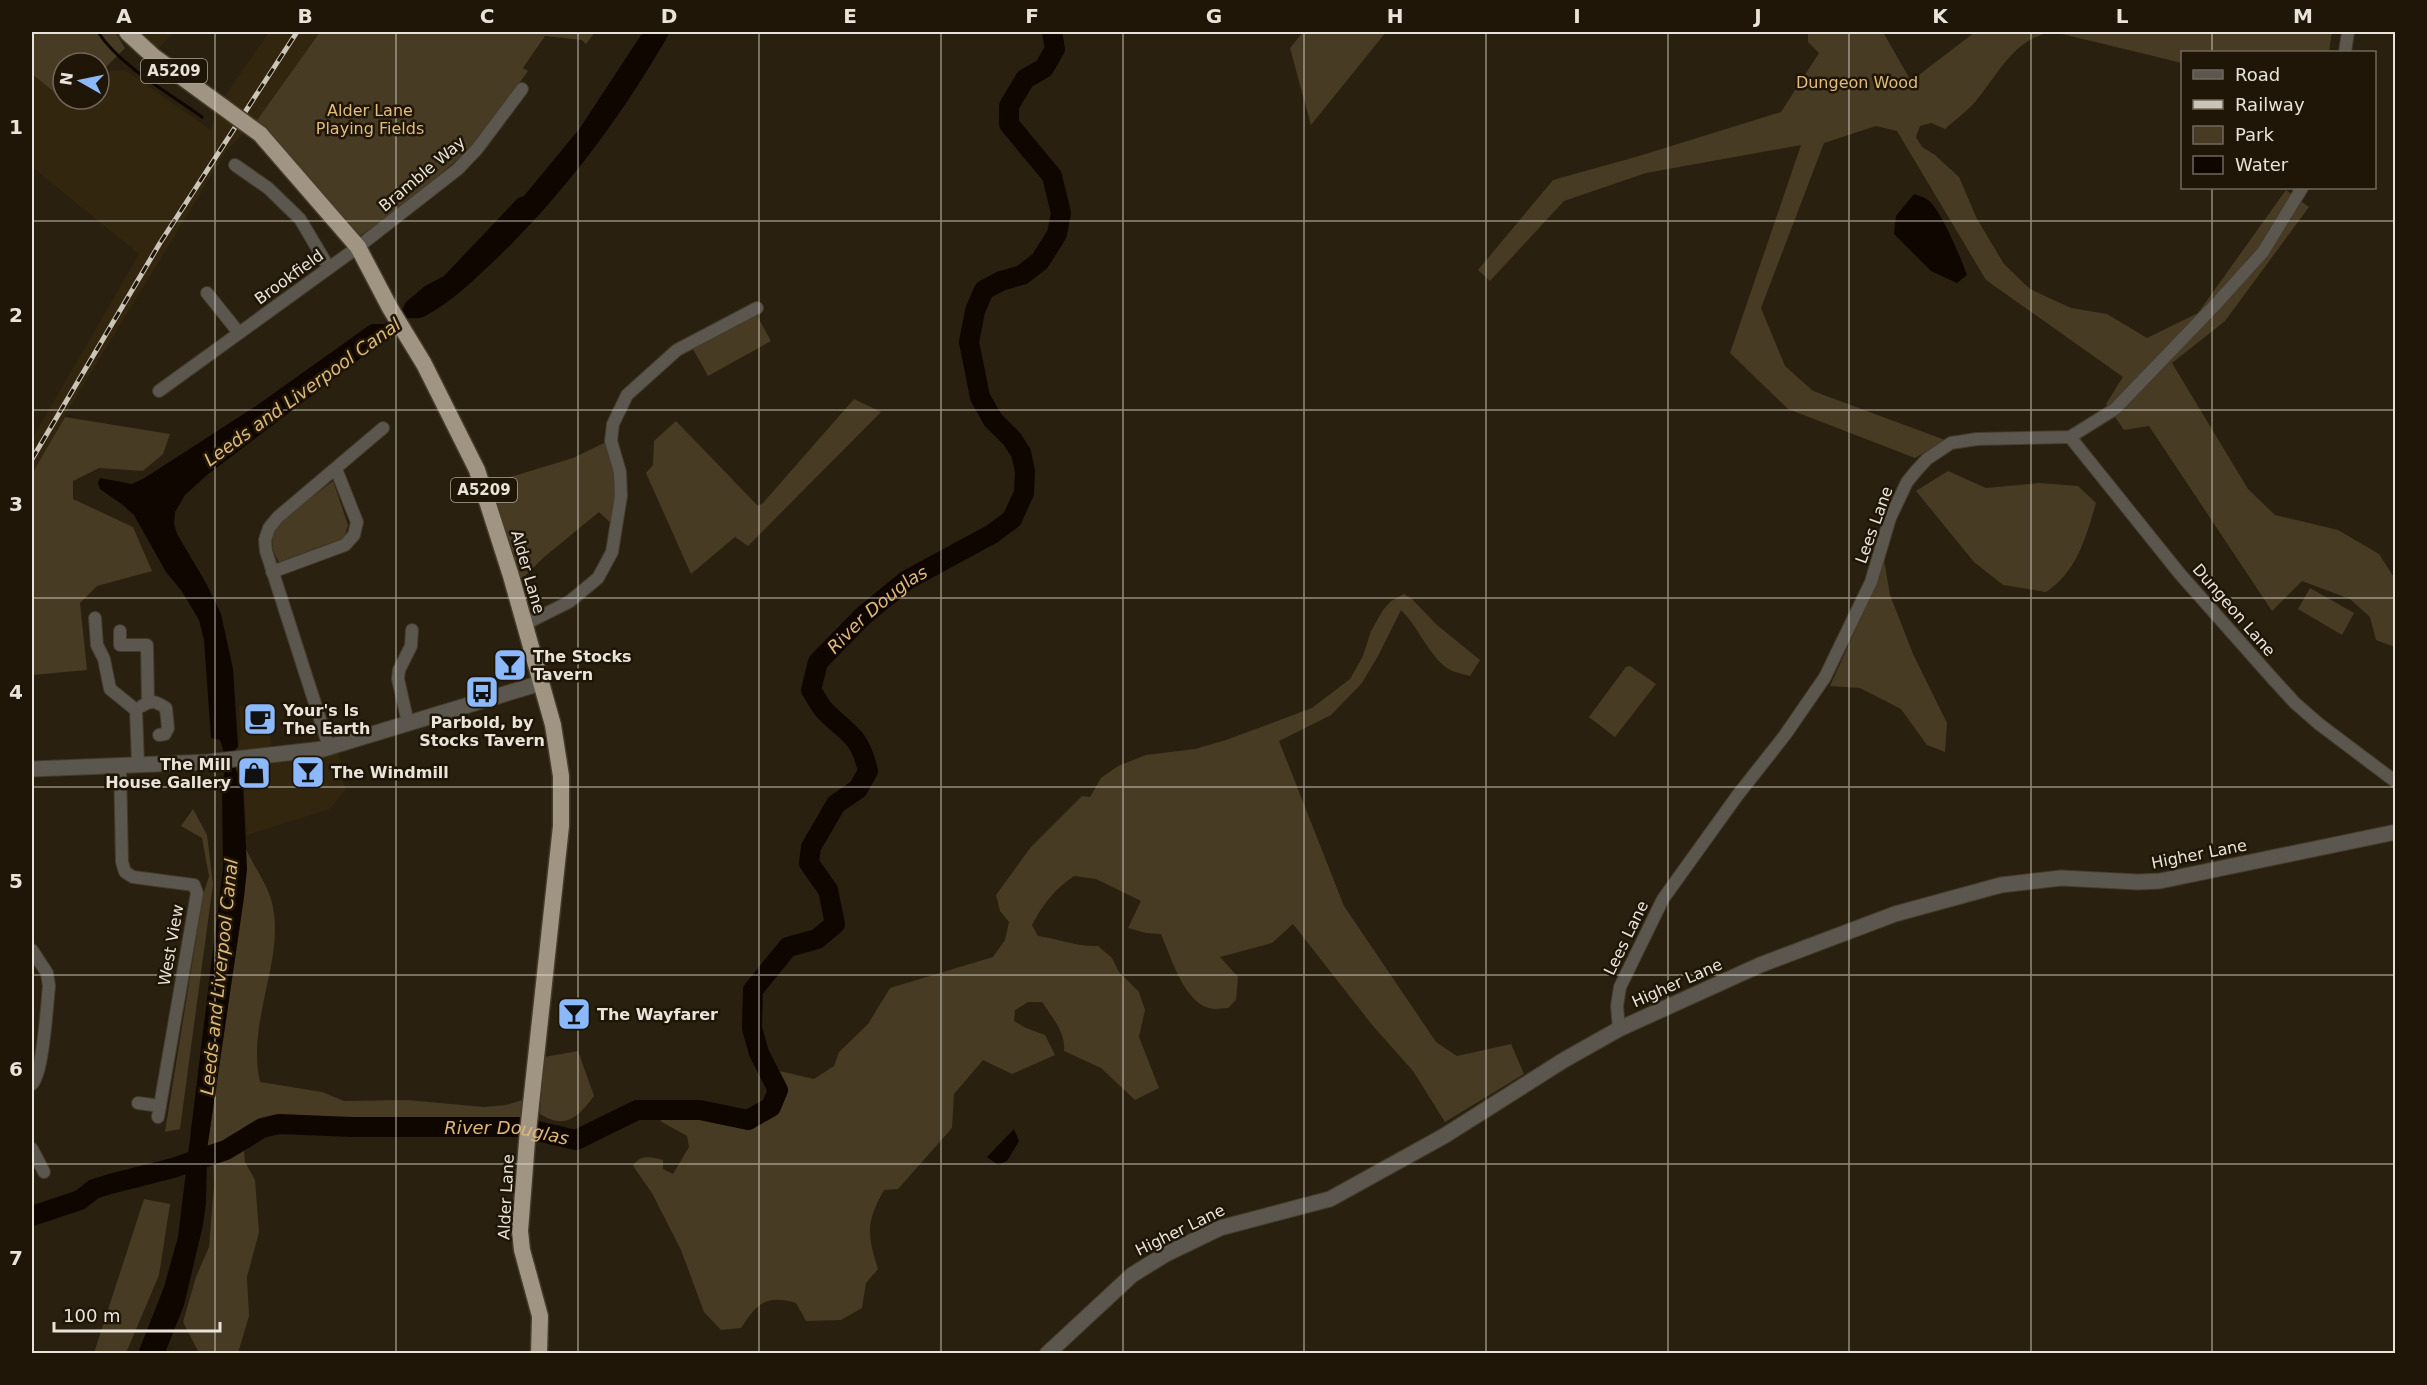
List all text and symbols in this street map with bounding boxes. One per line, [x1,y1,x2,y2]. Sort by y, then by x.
text: A [116,4,132,28]
text: B [297,4,313,28]
text: C [480,4,494,28]
text: D [661,4,677,28]
text: E [843,4,857,28]
text: F [1025,4,1039,28]
text: G [1206,4,1222,28]
text: H [1387,4,1403,28]
text: I [1573,4,1581,28]
text: J [1752,4,1762,28]
text: K [1932,4,1949,28]
text: L [2116,4,2129,28]
text: M [2293,4,2313,28]
north arrow [51,51,111,111]
legend [2181,51,2376,189]
road number: A5209 [141,59,207,83]
text: Road [2235,64,2280,85]
text: N [56,71,77,87]
park label: Dungeon Wood [1796,73,1918,92]
text: Railway [2235,94,2305,115]
park label: Alder Lane Playing Fields [316,101,424,138]
text: 1 [9,115,23,139]
text: Park [2235,124,2274,145]
street label: Bramble Way [375,132,469,216]
text: Water [2235,154,2289,175]
street label: Brookfield [251,246,327,308]
text: 2 [9,303,23,327]
water label: Leeds and Liverpool Canal [200,314,404,470]
road number: A5209 [451,478,517,502]
street label: Lees Lane [1851,484,1897,566]
text: 3 [9,492,23,516]
street label: Alder Lane [507,528,549,616]
street label: Dungeon Lane [2189,560,2279,660]
water label: River Douglas [822,561,931,657]
bar icon: The Stocks Tavern [492,647,528,683]
place label: The Stocks Tavern [533,647,632,684]
bus stop icon: Parbold, by Stocks Tavern [464,674,500,710]
text: 4 [9,680,23,704]
cafe icon: Your's Is The Earth [242,701,278,737]
place label: Your's Is The Earth [282,701,370,738]
place label: Parbold, by Stocks Tavern [419,713,545,750]
bar icon: The Windmill [290,754,326,790]
place label: The Mill House Gallery [105,755,232,792]
shop icon: The Mill House Gallery [236,755,272,791]
place label: The Windmill [331,763,449,782]
street label: Higher Lane [2150,835,2248,873]
water label: Leeds and Liverpool Canal [196,858,242,1096]
text: 5 [9,869,23,893]
street label: Lees Lane [1600,898,1652,978]
street label: West View [154,903,188,987]
street label: Higher Lane [1629,955,1725,1011]
bar icon: The Wayfarer [556,996,592,1032]
place label: The Wayfarer [597,1005,718,1024]
text: 6 [9,1057,23,1081]
water label: River Douglas [444,1117,571,1149]
street label: Alder Lane [494,1154,518,1240]
street label: Higher Lane [1132,1200,1228,1260]
text: 7 [9,1246,23,1270]
scale bar [54,1295,220,1333]
text: 100 m [63,1305,121,1326]

